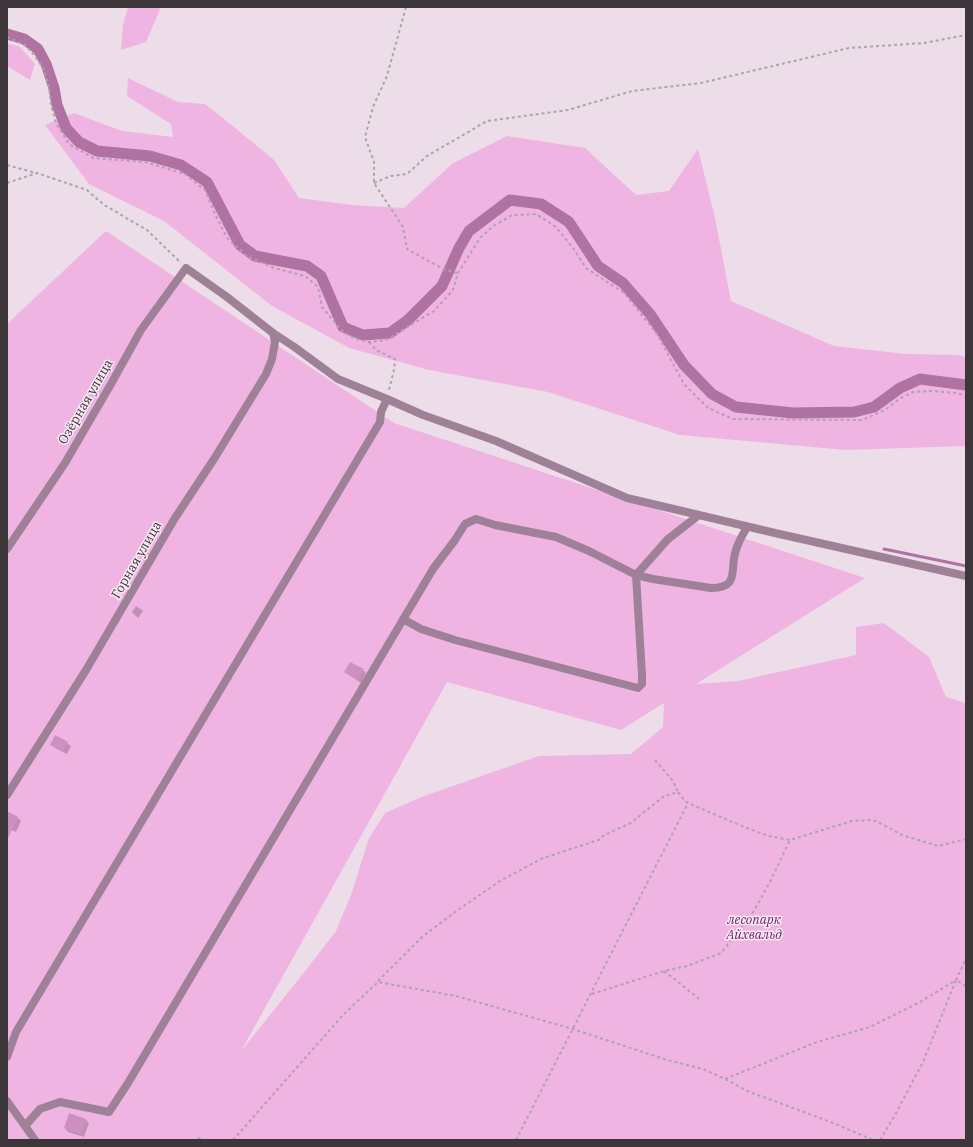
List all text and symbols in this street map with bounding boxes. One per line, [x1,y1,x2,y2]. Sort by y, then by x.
street label: Озёрная улица [55,357,117,447]
street label: Горная улица [109,519,165,601]
park label: лесопарк Айхвальд [726,912,782,943]

